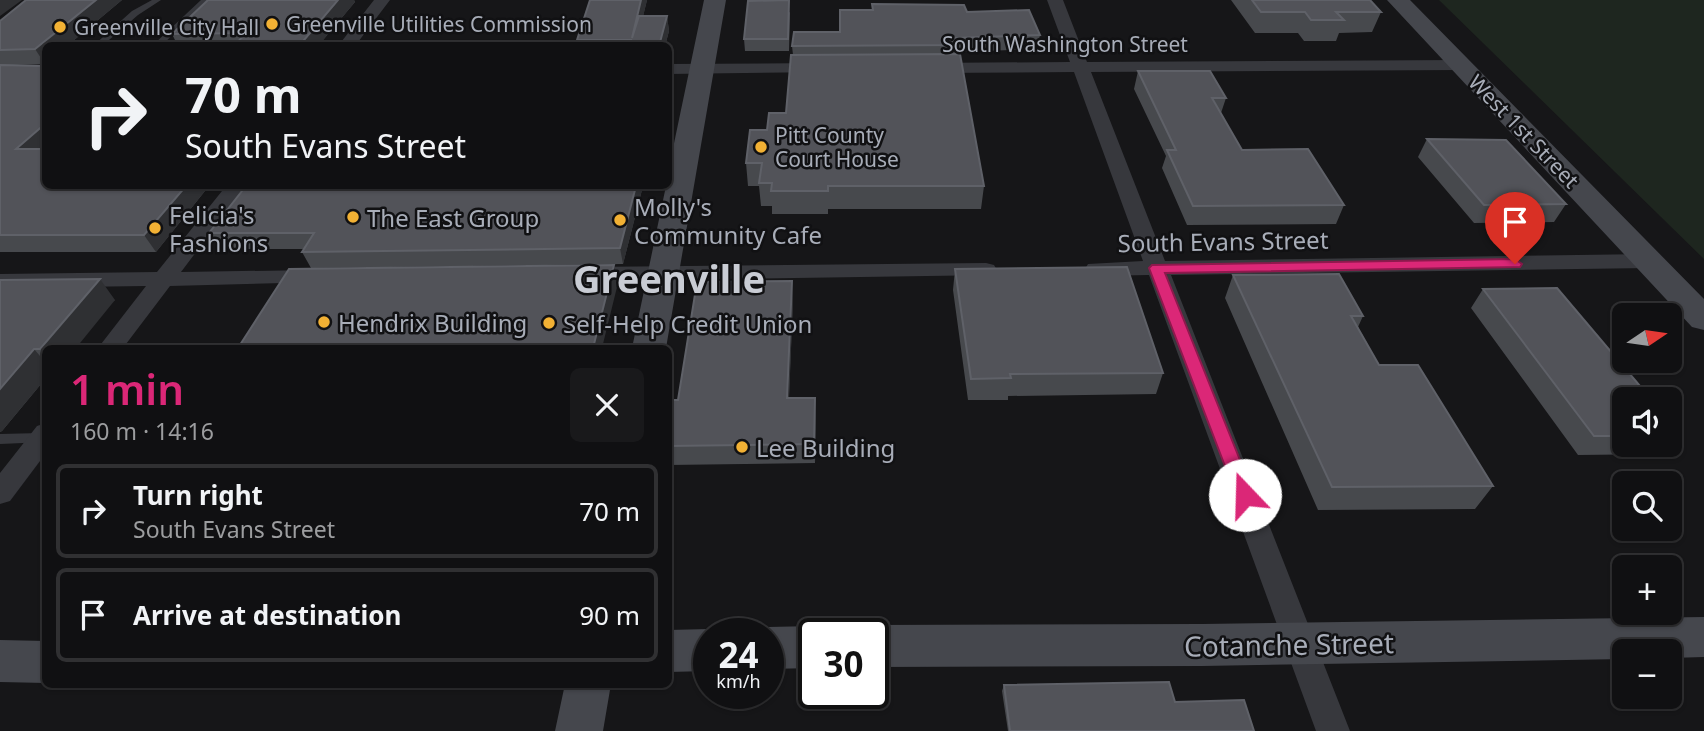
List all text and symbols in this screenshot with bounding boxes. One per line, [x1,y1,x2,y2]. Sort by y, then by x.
place label: Greenville Utilities Commission [286,10,592,38]
place label: Greenville City Hall [74,13,259,41]
marker: Greenville Utilities Commission [264,16,280,32]
marker: Greenville City Hall [52,19,68,35]
street label: South Washington Street [942,30,1188,58]
text: 70 m [185,61,302,127]
street label: West 1st Street [1463,68,1586,194]
icon: right [70,70,161,161]
place label: Pitt County Court House [775,121,899,173]
text: South Evans Street [185,124,466,167]
marker: Pitt County Court House [753,139,769,155]
place label: Molly's Community Cafe [634,190,822,251]
pin [1485,192,1545,264]
place label: Felicia's Fashions [169,198,268,259]
place label: The East Group [367,201,539,234]
icon: arrive [1496,203,1534,241]
marker: The East Group [345,209,361,225]
marker: Molly's Community Cafe [612,212,628,228]
marker: Felicia's Fashions [147,220,163,236]
street label: South Evans Street [1117,223,1329,259]
district label: Greenville [573,252,765,304]
north arrow [1612,303,1682,373]
map controls [1612,303,1682,709]
place label: Hendrix Building [338,306,527,339]
place label: Self-Help Credit Union [563,307,812,340]
marker: Hendrix Building [316,314,332,330]
marker: Self-Help Credit Union [541,315,557,331]
text: 1 min [70,360,184,417]
button: close [570,368,644,442]
button: sound [1612,387,1682,457]
text: 160 m · 14:16 [70,415,214,447]
place label: Lee Building [756,431,895,464]
marker: Lee Building [734,439,750,455]
position arrow [1208,458,1282,532]
button: search [1612,471,1682,541]
text: Turn right [133,477,263,513]
icon: right [74,492,112,530]
text: 70 m [579,493,640,529]
text: South Evans Street [133,513,335,545]
button: + [1612,555,1682,625]
icon: arrive [74,596,112,634]
text: Arrive at destination [133,597,402,633]
text: 90 m [579,597,640,633]
speed limit sign: 30 [798,618,889,709]
street label: Cotanche Street [1184,623,1394,665]
text: 24 [718,631,759,678]
button: − [1612,639,1682,709]
text: km/h [716,669,761,693]

